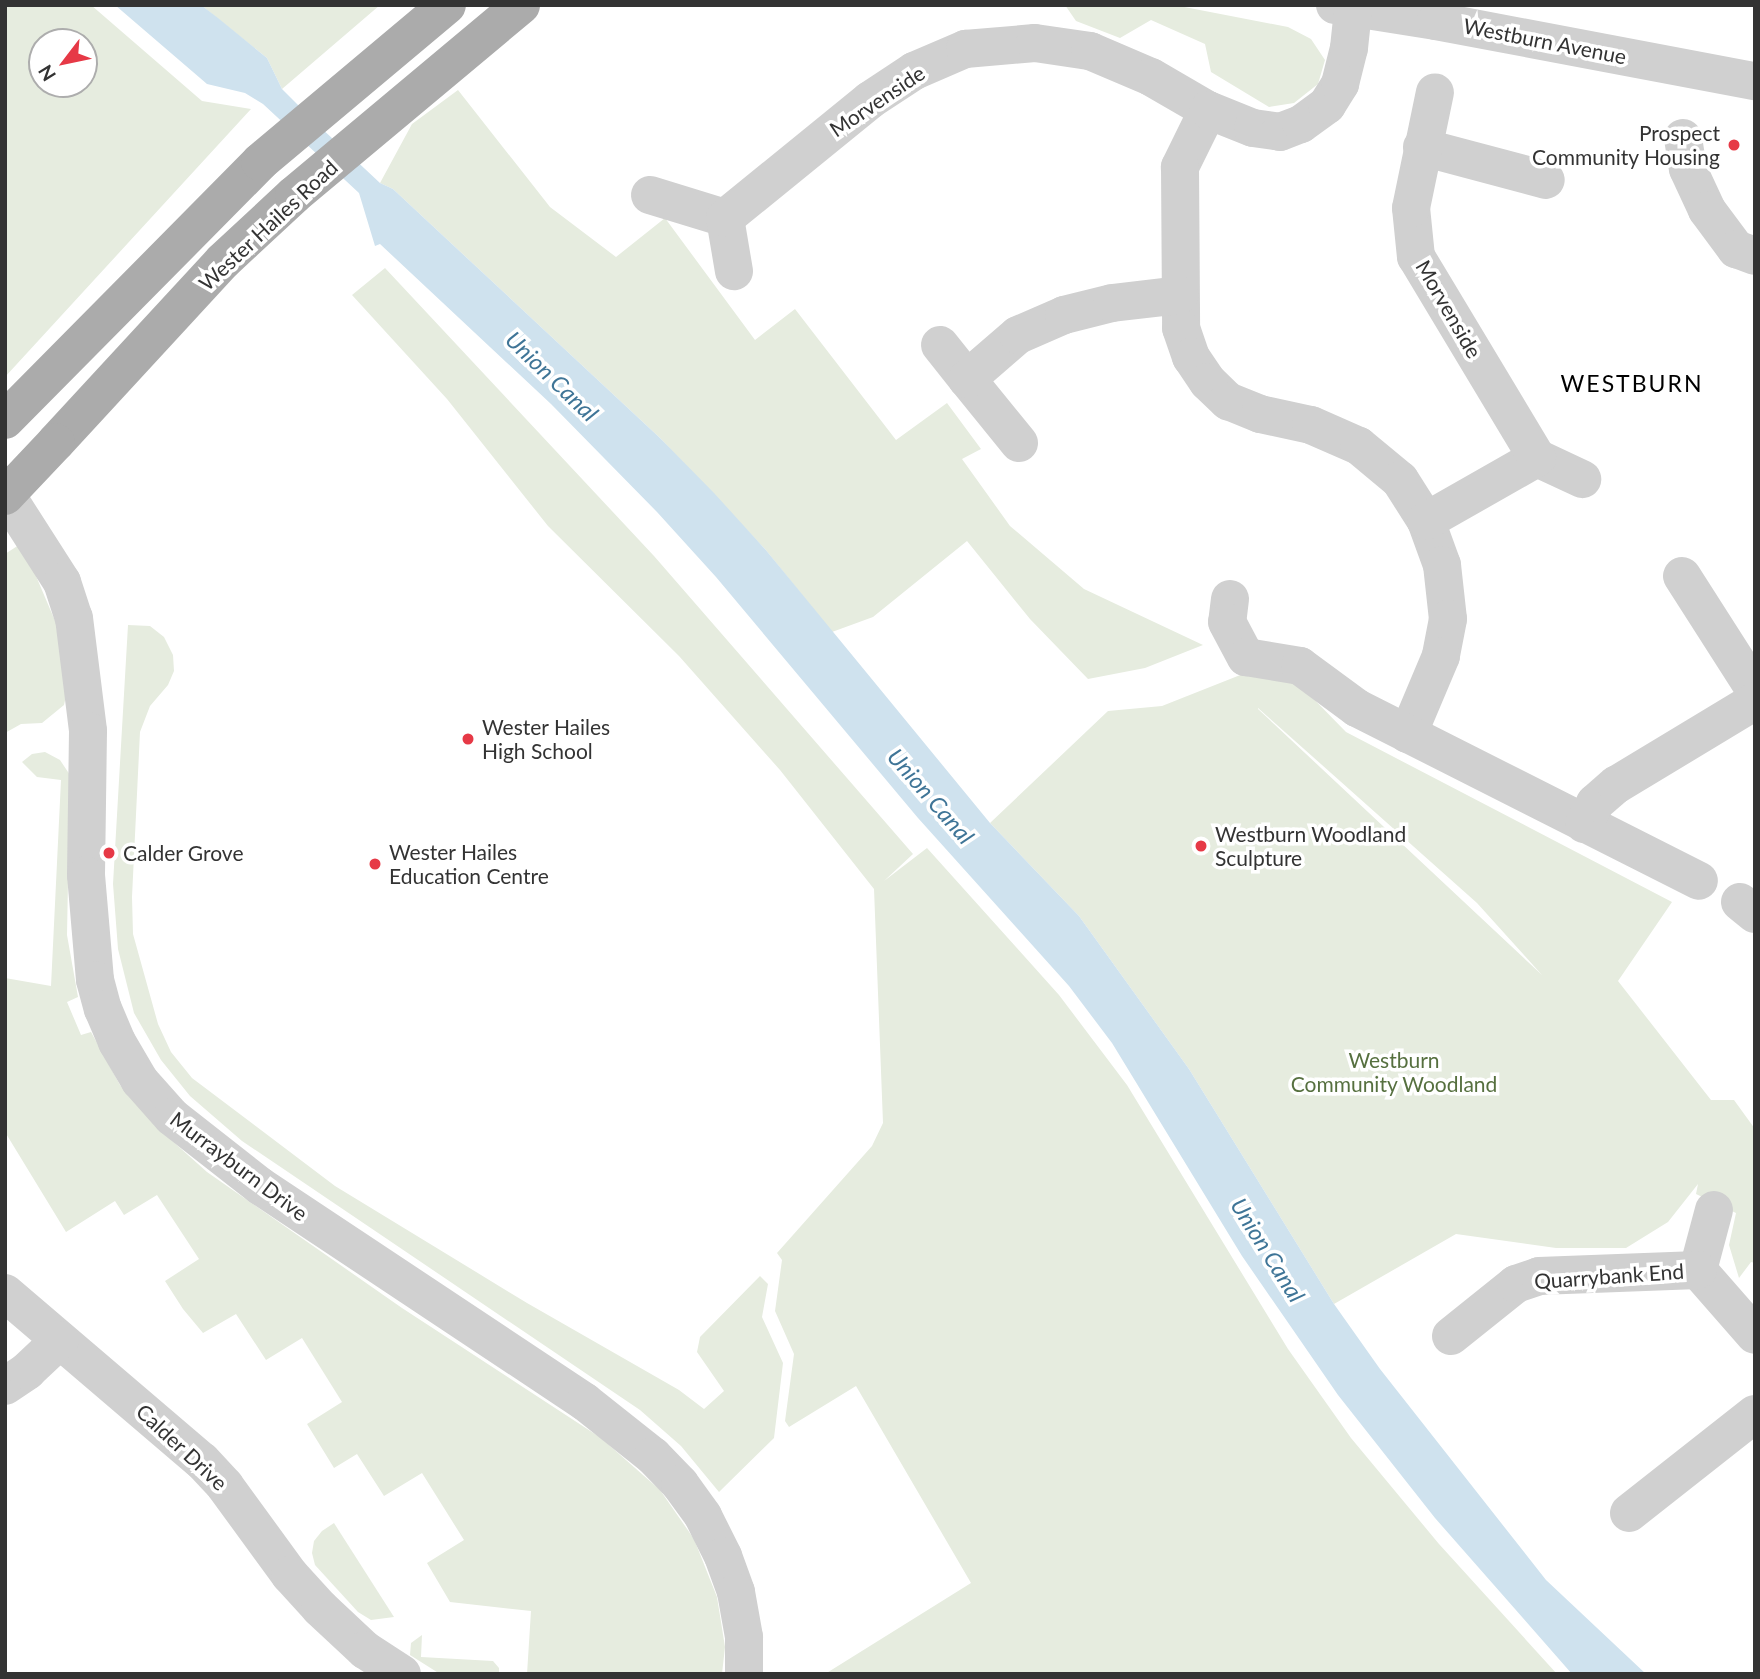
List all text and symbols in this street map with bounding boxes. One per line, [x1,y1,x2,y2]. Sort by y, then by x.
street label: Westburn Avenue [1461,13,1629,69]
north arrow [28,28,98,98]
street label: Morvenside [825,60,929,142]
text: N [33,61,60,86]
place label: Prospect Community Housing [1531,120,1720,170]
marker: Prospect Community Housing [1726,137,1742,153]
street label: Wester Hailes Road [193,154,343,296]
street label: Morvenside [1411,255,1487,363]
water label: Union Canal [500,325,604,427]
district label: WESTBURN [1562,369,1702,397]
place label: Wester Hailes High School [482,714,611,764]
marker: Wester Hailes High School [460,731,476,747]
water label: Union Canal [882,743,980,849]
place label: Westburn Woodland Sculpture [1215,821,1406,871]
marker: Westburn Woodland Sculpture [1193,838,1209,854]
place label: Wester Hailes Education Centre [389,839,549,889]
place label: Calder Grove [123,840,244,866]
marker: Calder Grove [101,845,117,861]
marker: Wester Hailes Education Centre [367,856,383,872]
park label: Westburn Community Woodland [1290,1047,1498,1097]
street label: Murrayburn Drive [165,1106,313,1226]
water label: Union Canal [1225,1193,1311,1307]
street label: Quarrybank End [1533,1258,1685,1294]
street label: Calder Drive [131,1398,233,1496]

